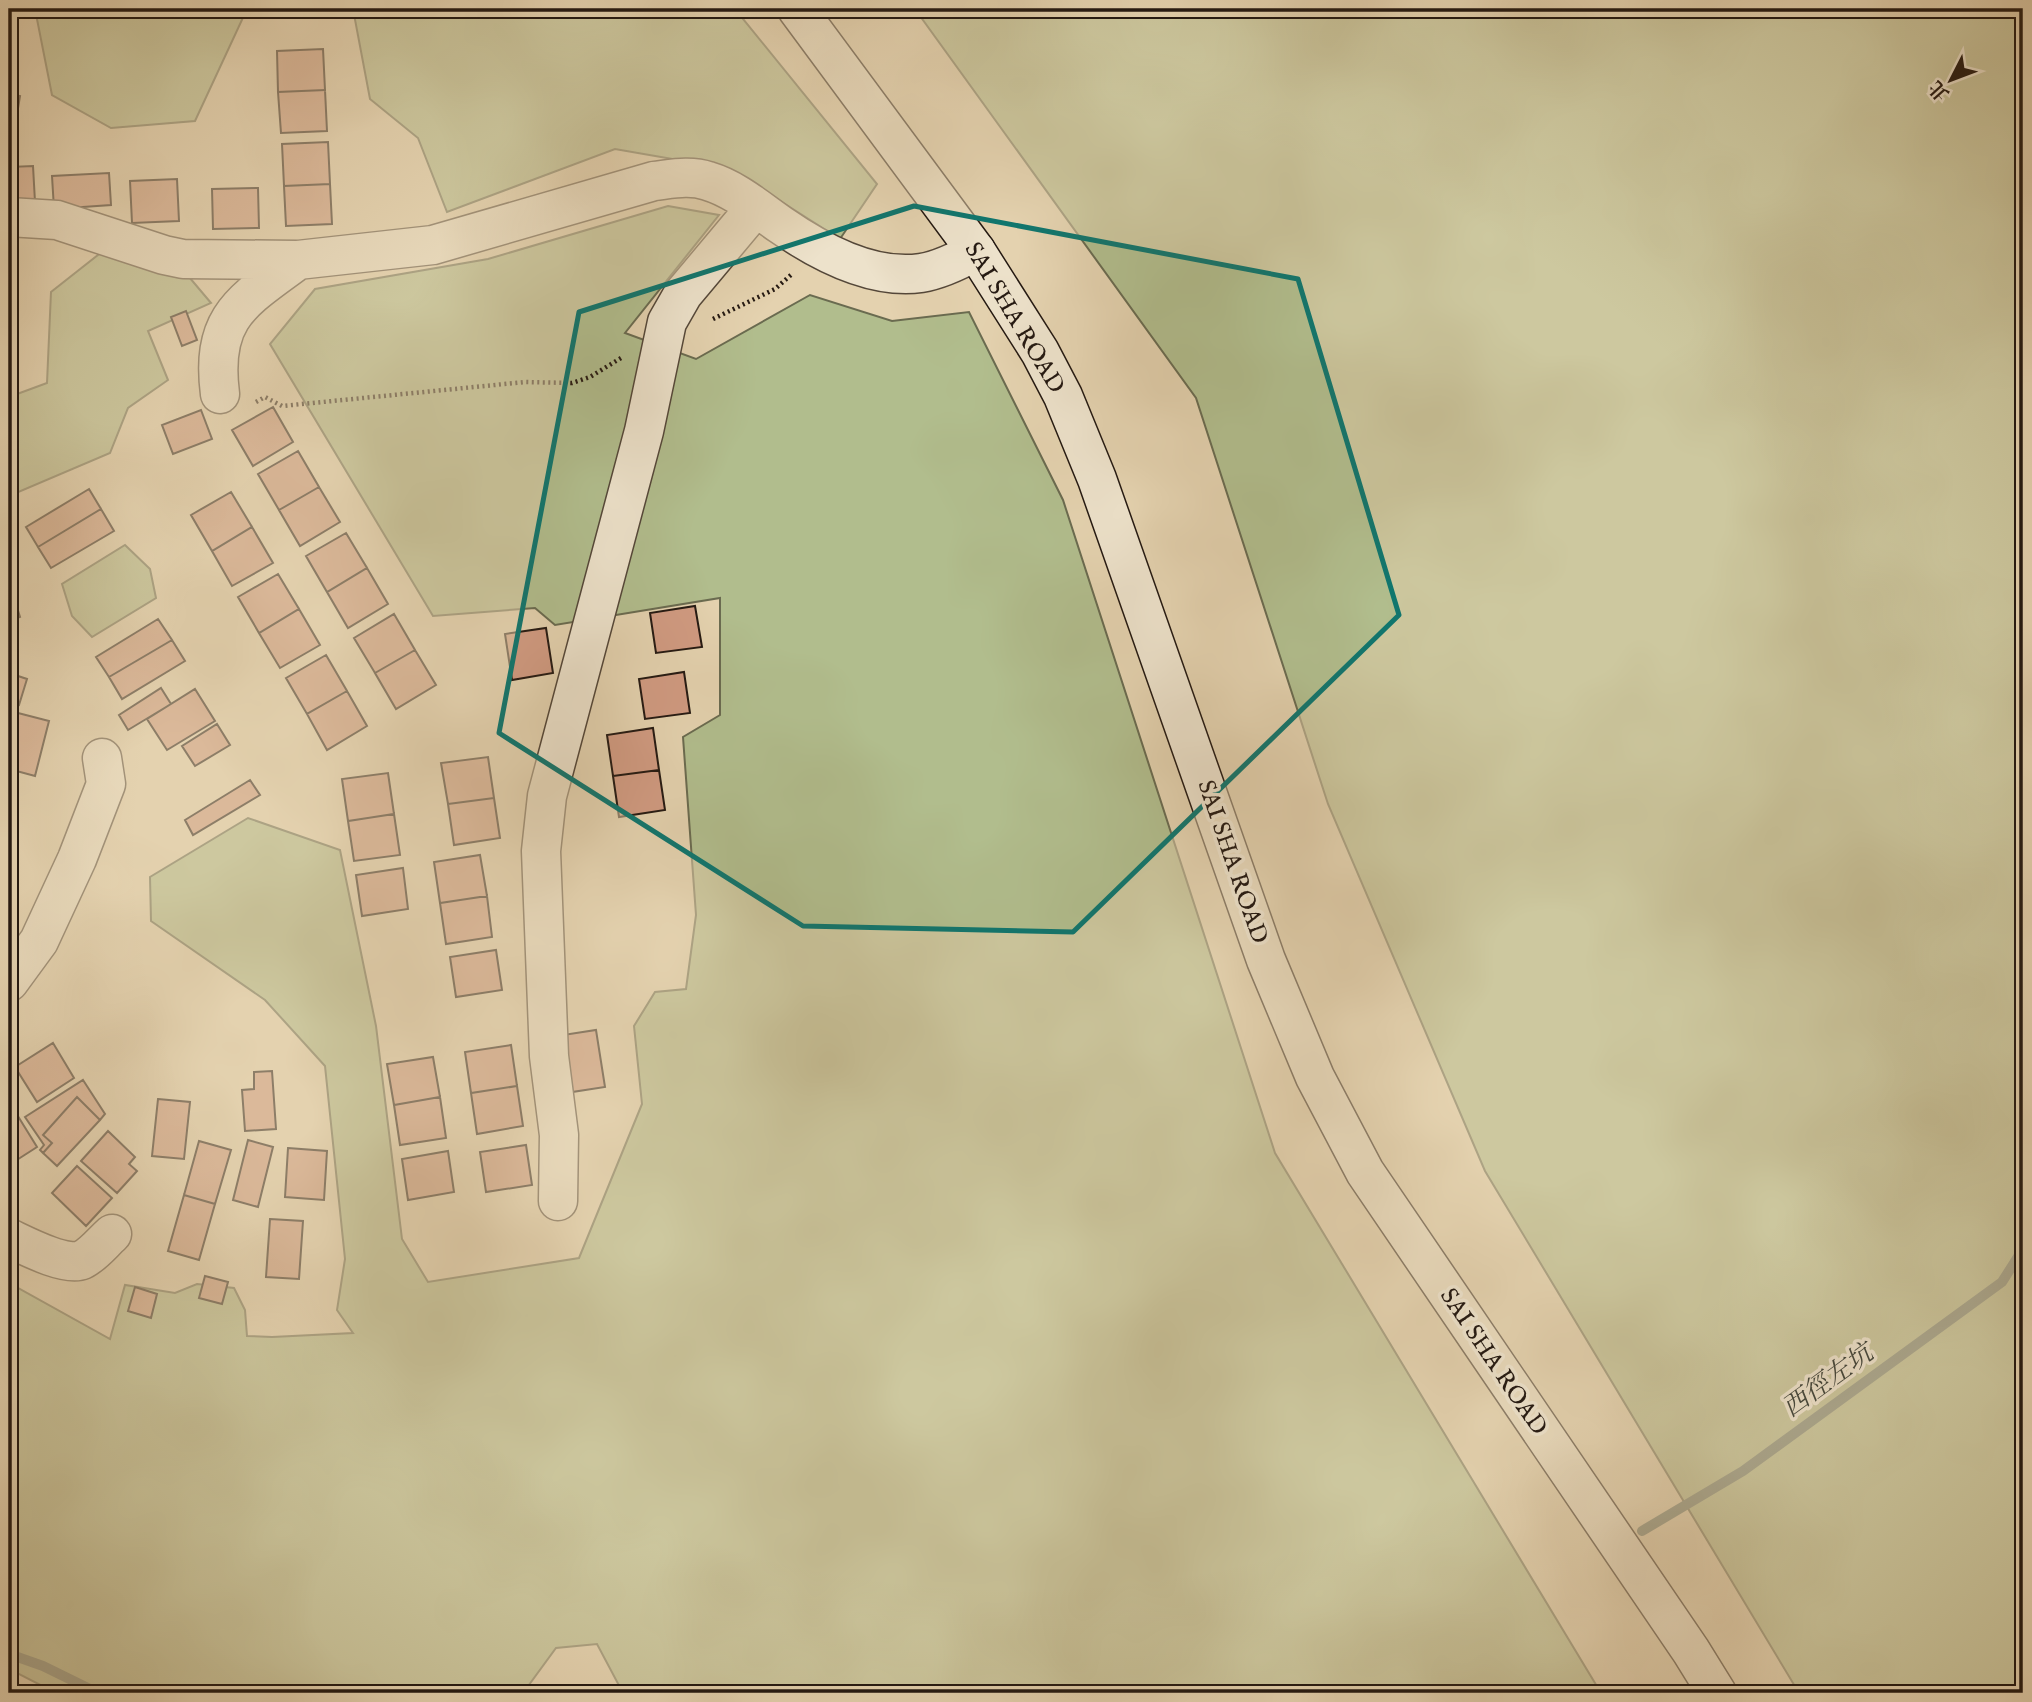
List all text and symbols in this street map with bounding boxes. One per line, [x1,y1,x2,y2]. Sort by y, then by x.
north arrow [1916,46,1986,116]
text: 北 [1925,75,1955,105]
street label: SAI SHA ROAD [957,237,1071,399]
street label: SAI SHA ROAD [1189,776,1275,948]
street label: SAI SHA ROAD [1432,1282,1554,1442]
water label: 西徑左坑 [1776,1335,1883,1425]

